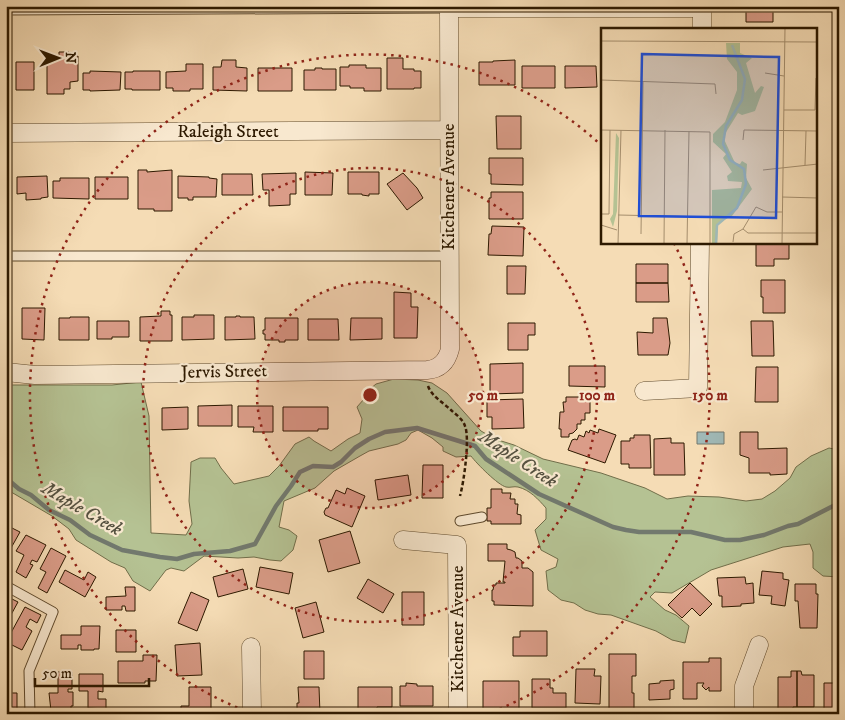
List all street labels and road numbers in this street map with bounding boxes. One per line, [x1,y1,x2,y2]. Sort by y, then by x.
street label: Raleigh Street [177,121,279,143]
street label: Kitchener Avenue [438,124,460,250]
street label: Jervis Street [179,360,268,384]
street label: Kitchener Avenue [447,566,469,692]

